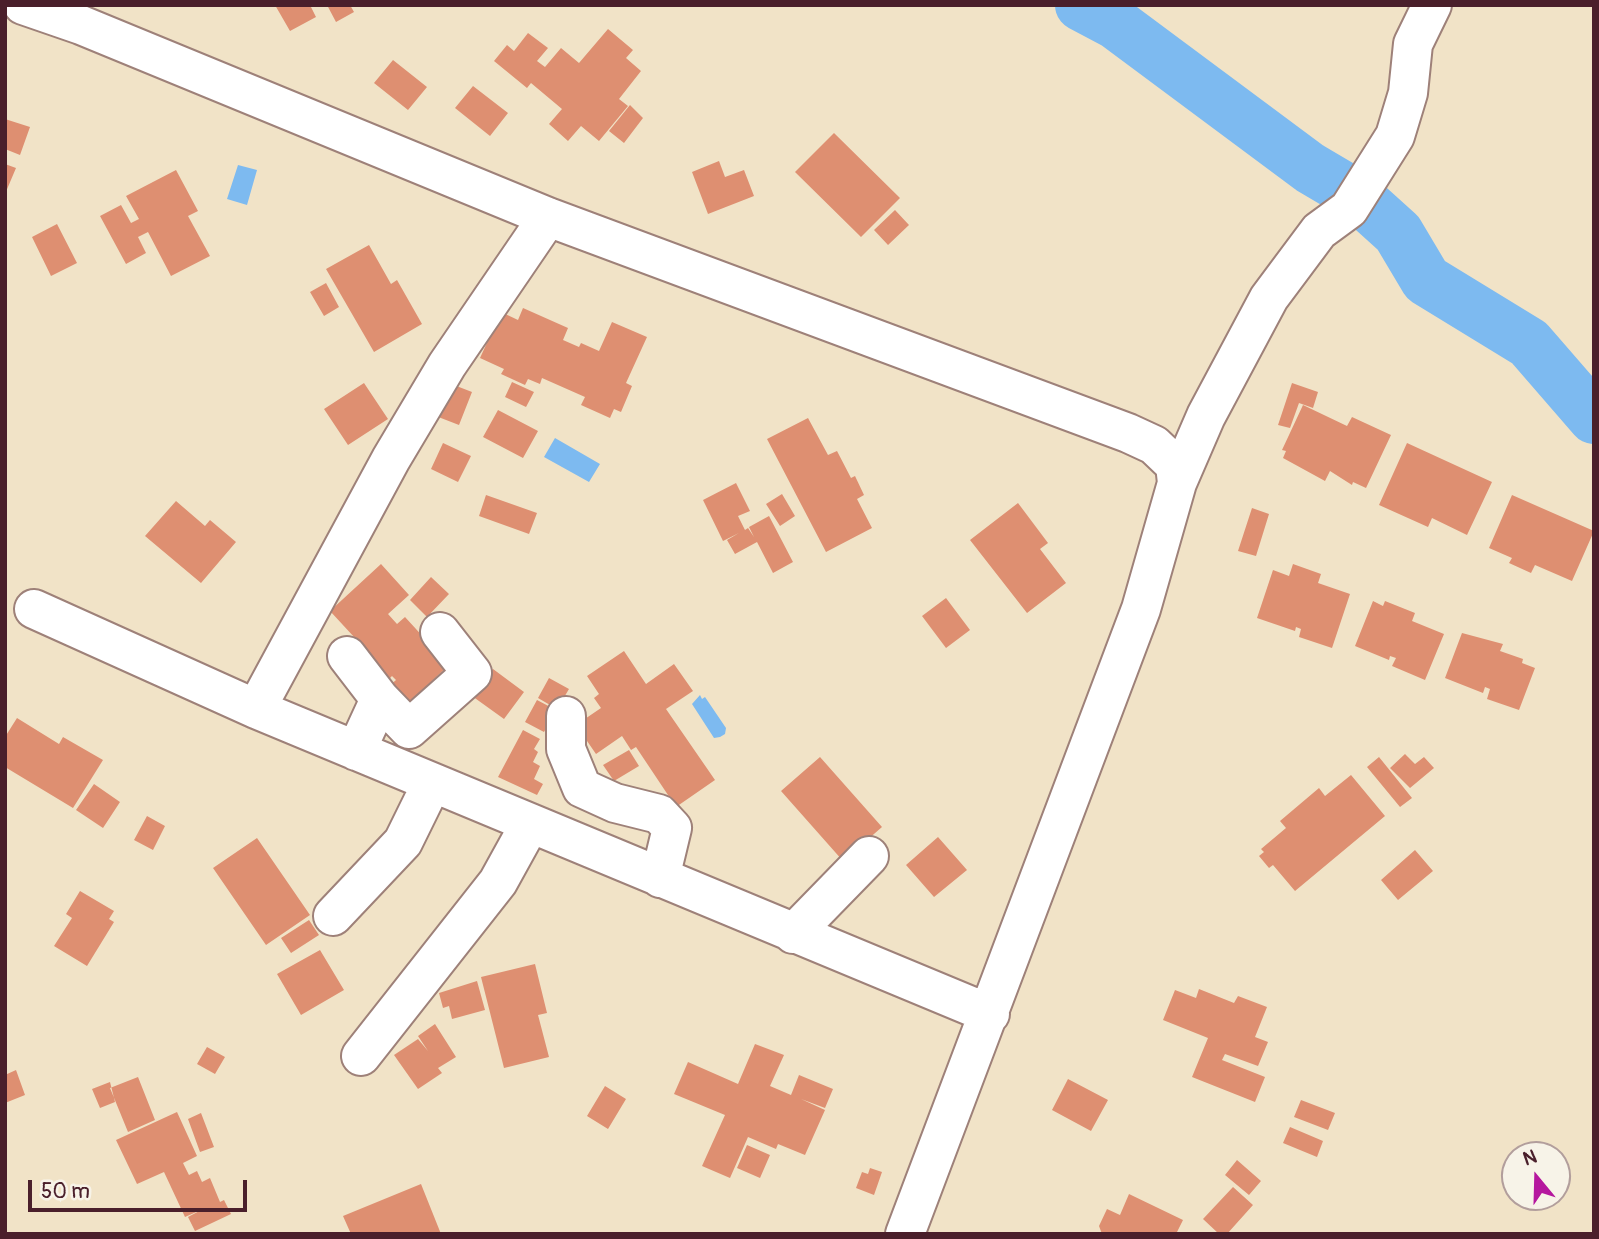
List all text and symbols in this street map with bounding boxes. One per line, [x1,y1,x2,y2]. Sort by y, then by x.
north arrow [1501,1141,1571,1211]
text: N [1520,1145,1540,1171]
scale bar [32,1166,250,1210]
text: 50 m [41,1178,90,1205]

